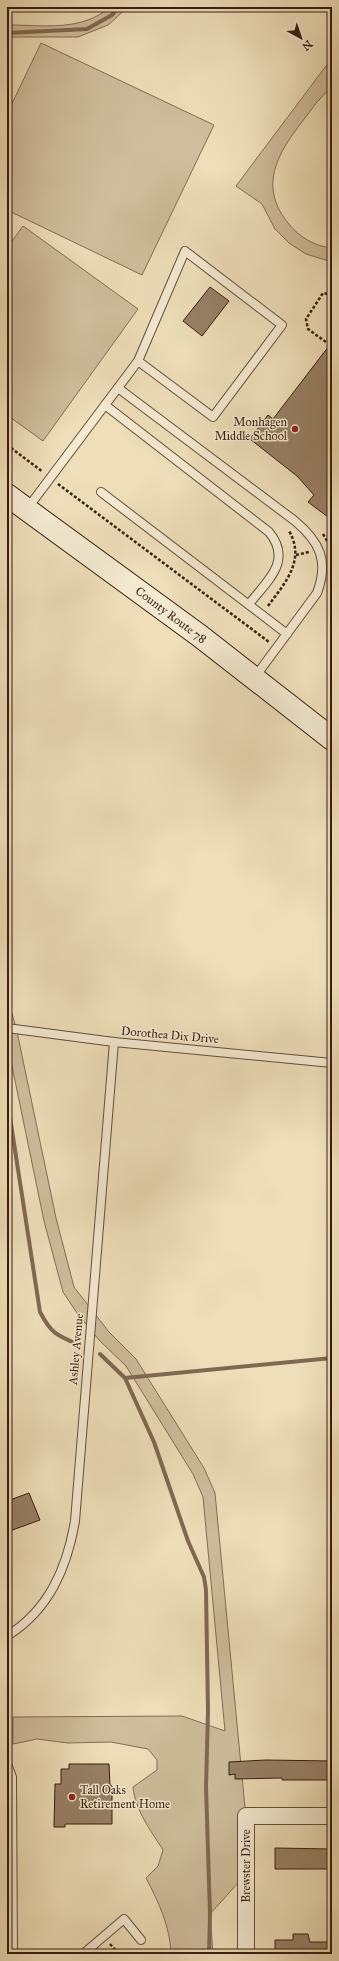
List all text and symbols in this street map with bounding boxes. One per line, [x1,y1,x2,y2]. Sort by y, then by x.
north arrow [281,18,321,58]
text: N [299,37,315,54]
place label: Monhagen Middle School [214,415,288,443]
marker: Monhagen Middle School [290,424,300,434]
street label: County Route 78 [133,584,209,646]
street label: Dorothea Dix Drive [121,1024,219,1046]
street label: Ashley Avenue [66,1313,86,1386]
place label: Tall Oaks Retirement Home [80,1783,170,1811]
marker: Tall Oaks Retirement Home [67,1792,77,1802]
street label: Brewster Drive [239,1829,253,1903]

